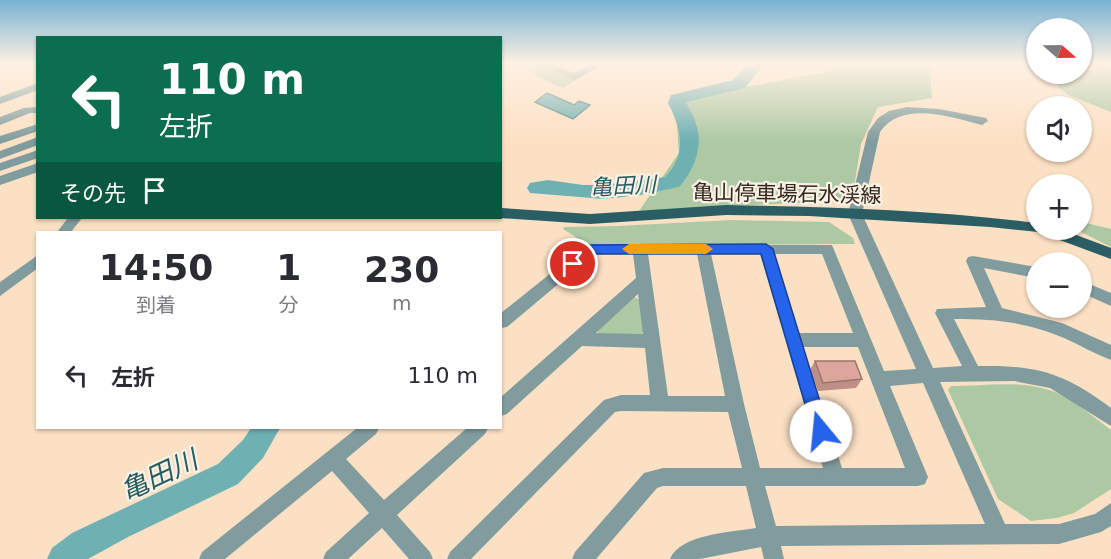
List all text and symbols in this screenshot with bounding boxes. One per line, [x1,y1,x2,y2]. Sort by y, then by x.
north arrow [1026,18,1092,84]
map controls [1026,18,1092,318]
text: 110 m [159,55,305,104]
icon: left [60,60,138,138]
button: sound [1026,96,1092,162]
text: 左折 [159,111,213,142]
water label: 亀田川 [589,172,659,200]
icon: arrive [138,174,171,207]
button: + [1026,174,1092,240]
street label: 亀山停車場石水渓線 [692,180,882,208]
text: その先 [60,181,126,206]
pin [547,238,598,289]
text: 14:50 [99,247,213,288]
text: 1 [276,247,301,288]
icon: arrive [556,247,589,280]
text: 230 [364,249,439,290]
button: − [1026,252,1092,318]
text: m [392,291,411,315]
text: 到着 [136,293,176,317]
text: 分 [279,293,299,317]
icon: left [60,359,93,392]
text: 110 m [408,363,478,388]
text: 左折 [111,365,155,390]
position arrow [789,399,853,463]
water label: 亀田川 [116,443,205,506]

